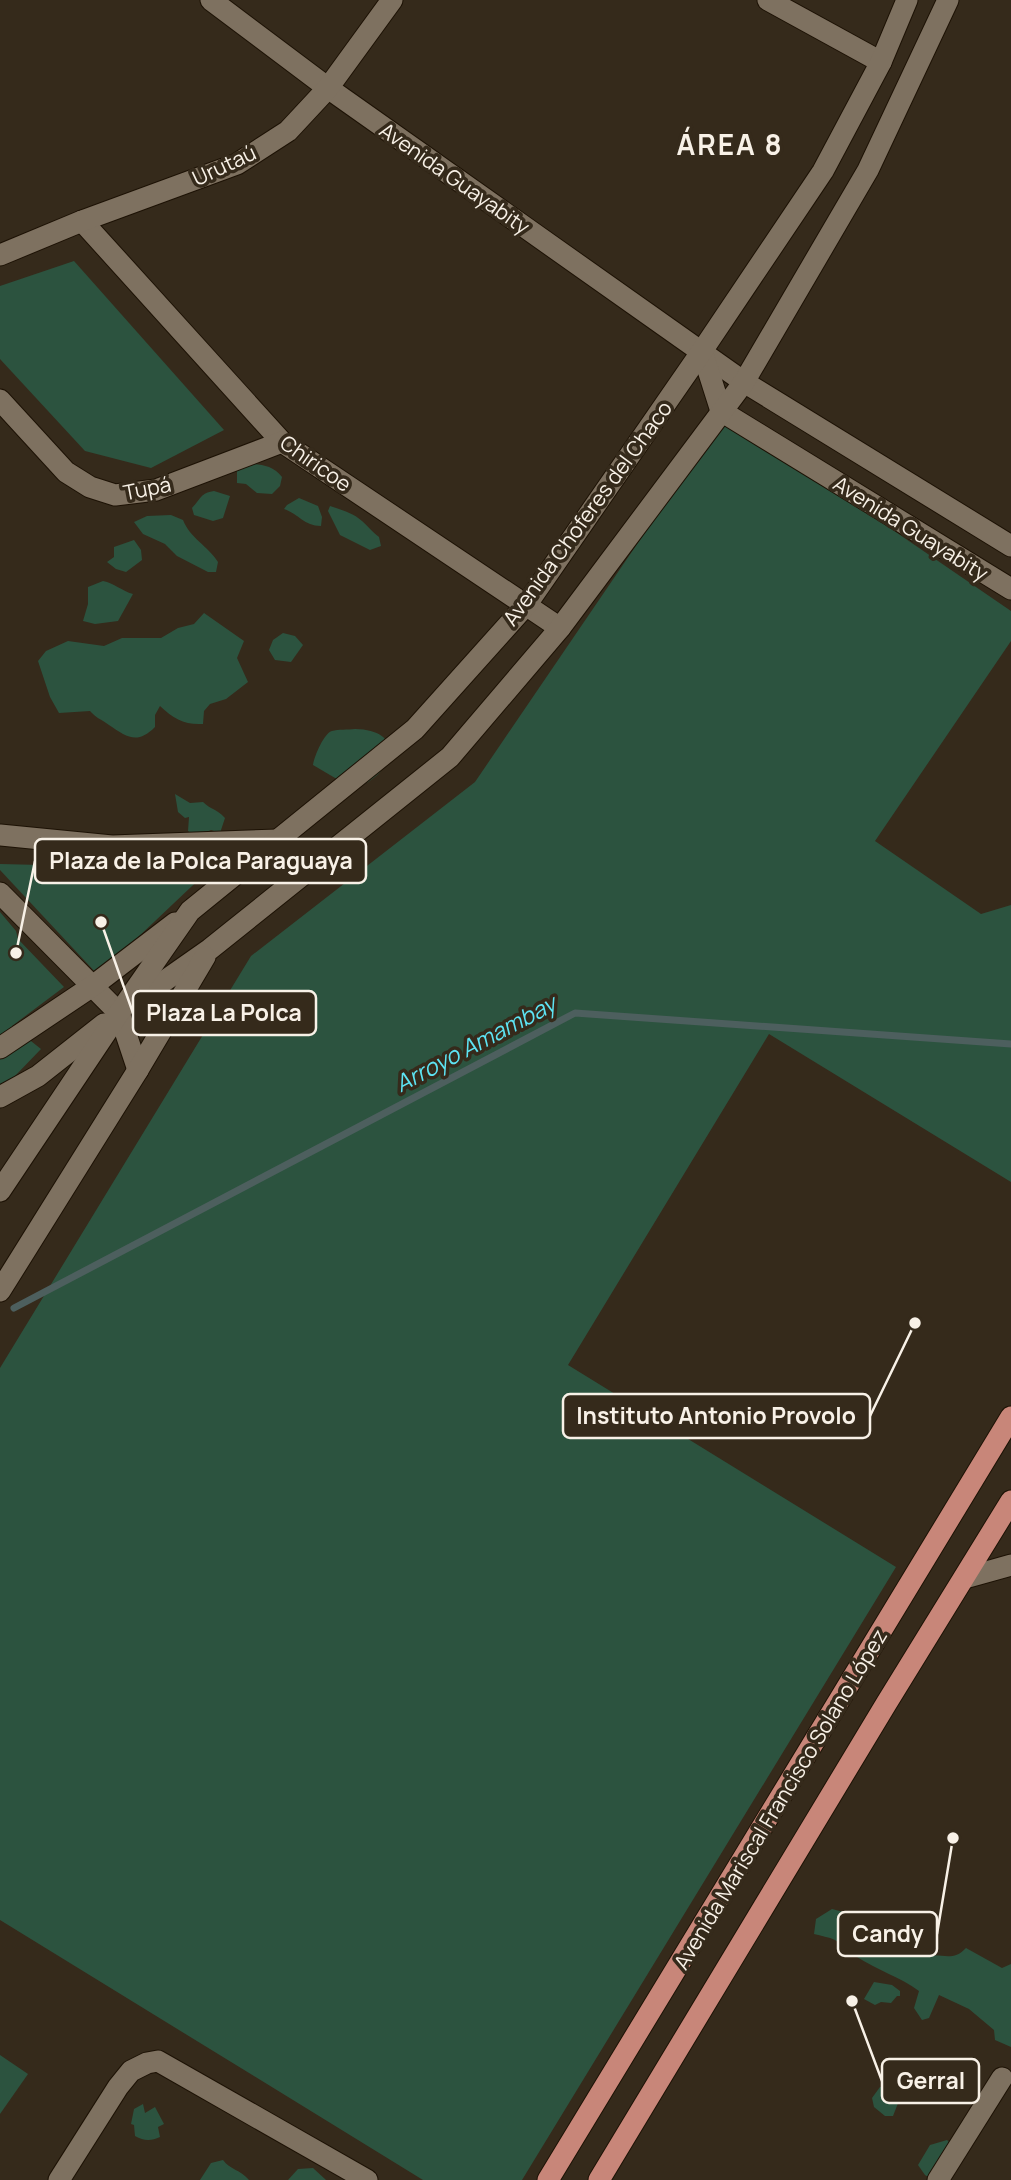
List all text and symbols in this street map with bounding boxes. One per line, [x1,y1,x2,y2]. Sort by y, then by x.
street label: Avenida Guayabity [374,116,536,240]
district label: ÁREA 8 [676,125,784,163]
street label: Urutaú [188,138,260,192]
street label: Avenida Choferes del Chaco [496,395,678,631]
street label: Chiricoe [275,428,357,498]
street label: Avenida Guayabity [828,469,994,587]
street label: Tupá [121,470,173,506]
callout: Plaza de la Polca Paraguaya [35,839,366,883]
text: Plaza de la Polca Paraguaya [49,844,353,876]
water label: Arroyo Amambay [389,986,564,1099]
callout: Plaza La Polca [133,991,316,1035]
text: Plaza La Polca [146,996,302,1028]
callout: Instituto Antonio Provolo [563,1394,870,1438]
text: Instituto Antonio Provolo [576,1399,856,1431]
street label: Avenida Mariscal Francisco Solano López [667,1624,893,1974]
callout: Candy [838,1912,937,1956]
text: Candy [852,1917,924,1949]
callout: Gerral [882,2059,979,2103]
text: Gerral [897,2064,965,2096]

